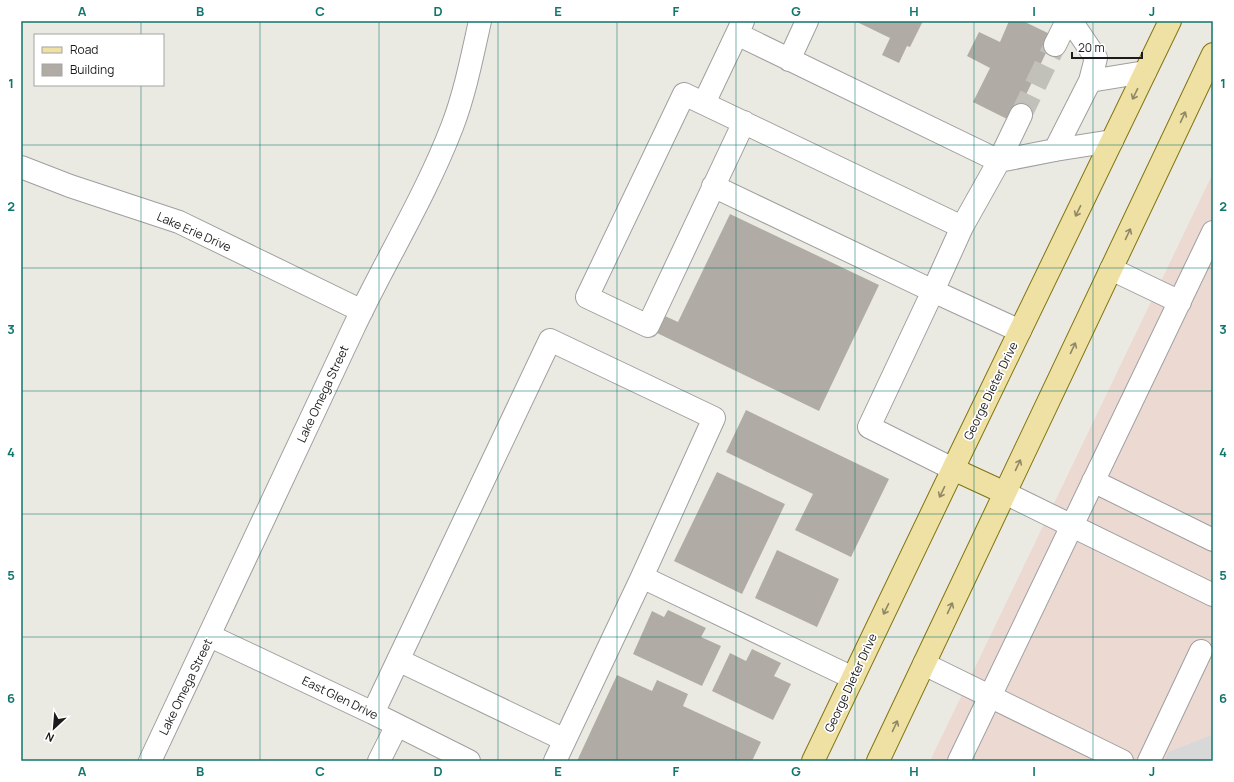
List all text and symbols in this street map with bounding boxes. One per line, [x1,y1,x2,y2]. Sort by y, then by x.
text: A [78,2,87,20]
text: B [196,2,204,20]
text: C [315,2,325,20]
text: D [433,2,443,20]
text: E [554,2,562,20]
text: F [673,2,680,20]
text: G [791,2,801,20]
text: H [909,2,919,20]
text: I [1032,2,1036,20]
text: J [1149,2,1155,20]
legend [34,34,164,86]
scale bar [1072,34,1142,60]
text: 20 m [1078,39,1105,56]
text: Road [70,41,98,58]
text: Building [70,61,114,78]
text: 1 [8,74,14,92]
text: 1 [1220,74,1226,92]
one-way arrow [1131,88,1138,100]
one-way arrow [1180,111,1187,123]
text: 2 [7,197,15,215]
text: 2 [1219,197,1227,215]
one-way arrow [1074,205,1081,217]
street label: Lake Erie Drive [154,208,234,255]
one-way arrow [1125,228,1132,240]
text: 3 [7,320,15,338]
text: 3 [1219,320,1227,338]
street label: George Dieter Drive [959,339,1022,443]
street label: Lake Omega Street [293,342,353,445]
one-way arrow [1070,342,1078,354]
text: 4 [7,443,15,461]
text: 4 [1219,443,1227,461]
one-way arrow [1015,460,1022,472]
one-way arrow [938,485,945,497]
text: 5 [7,566,15,584]
text: 5 [1219,566,1227,584]
one-way arrow [882,603,889,615]
one-way arrow [947,603,954,615]
street label: George Dieter Drive [820,631,881,735]
street label: Lake Omega Street [155,636,216,738]
street label: East Glen Drive [299,672,381,723]
text: 6 [7,689,15,707]
text: 6 [1219,689,1227,707]
north arrow [34,708,74,748]
one-way arrow [892,720,899,732]
text: N [42,729,56,746]
text: A [78,762,87,780]
text: B [196,762,204,780]
text: C [315,762,325,780]
text: D [433,762,443,780]
text: E [554,762,562,780]
text: F [673,762,680,780]
text: G [791,762,801,780]
text: H [909,762,919,780]
text: I [1032,762,1036,780]
text: J [1149,762,1155,780]

